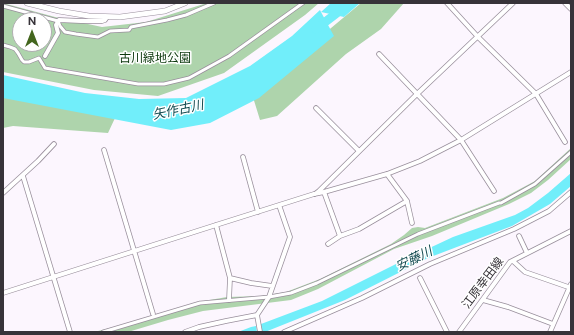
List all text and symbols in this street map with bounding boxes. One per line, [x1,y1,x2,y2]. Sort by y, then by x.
north arrow [12,12,52,52]
text: N [28,15,36,27]
park label: 古川緑地公園 [119,51,191,65]
water label: 矢作古川 [151,97,205,123]
water label: 安藤川 [393,243,435,275]
street label: 江原幸田線 [459,255,507,311]

